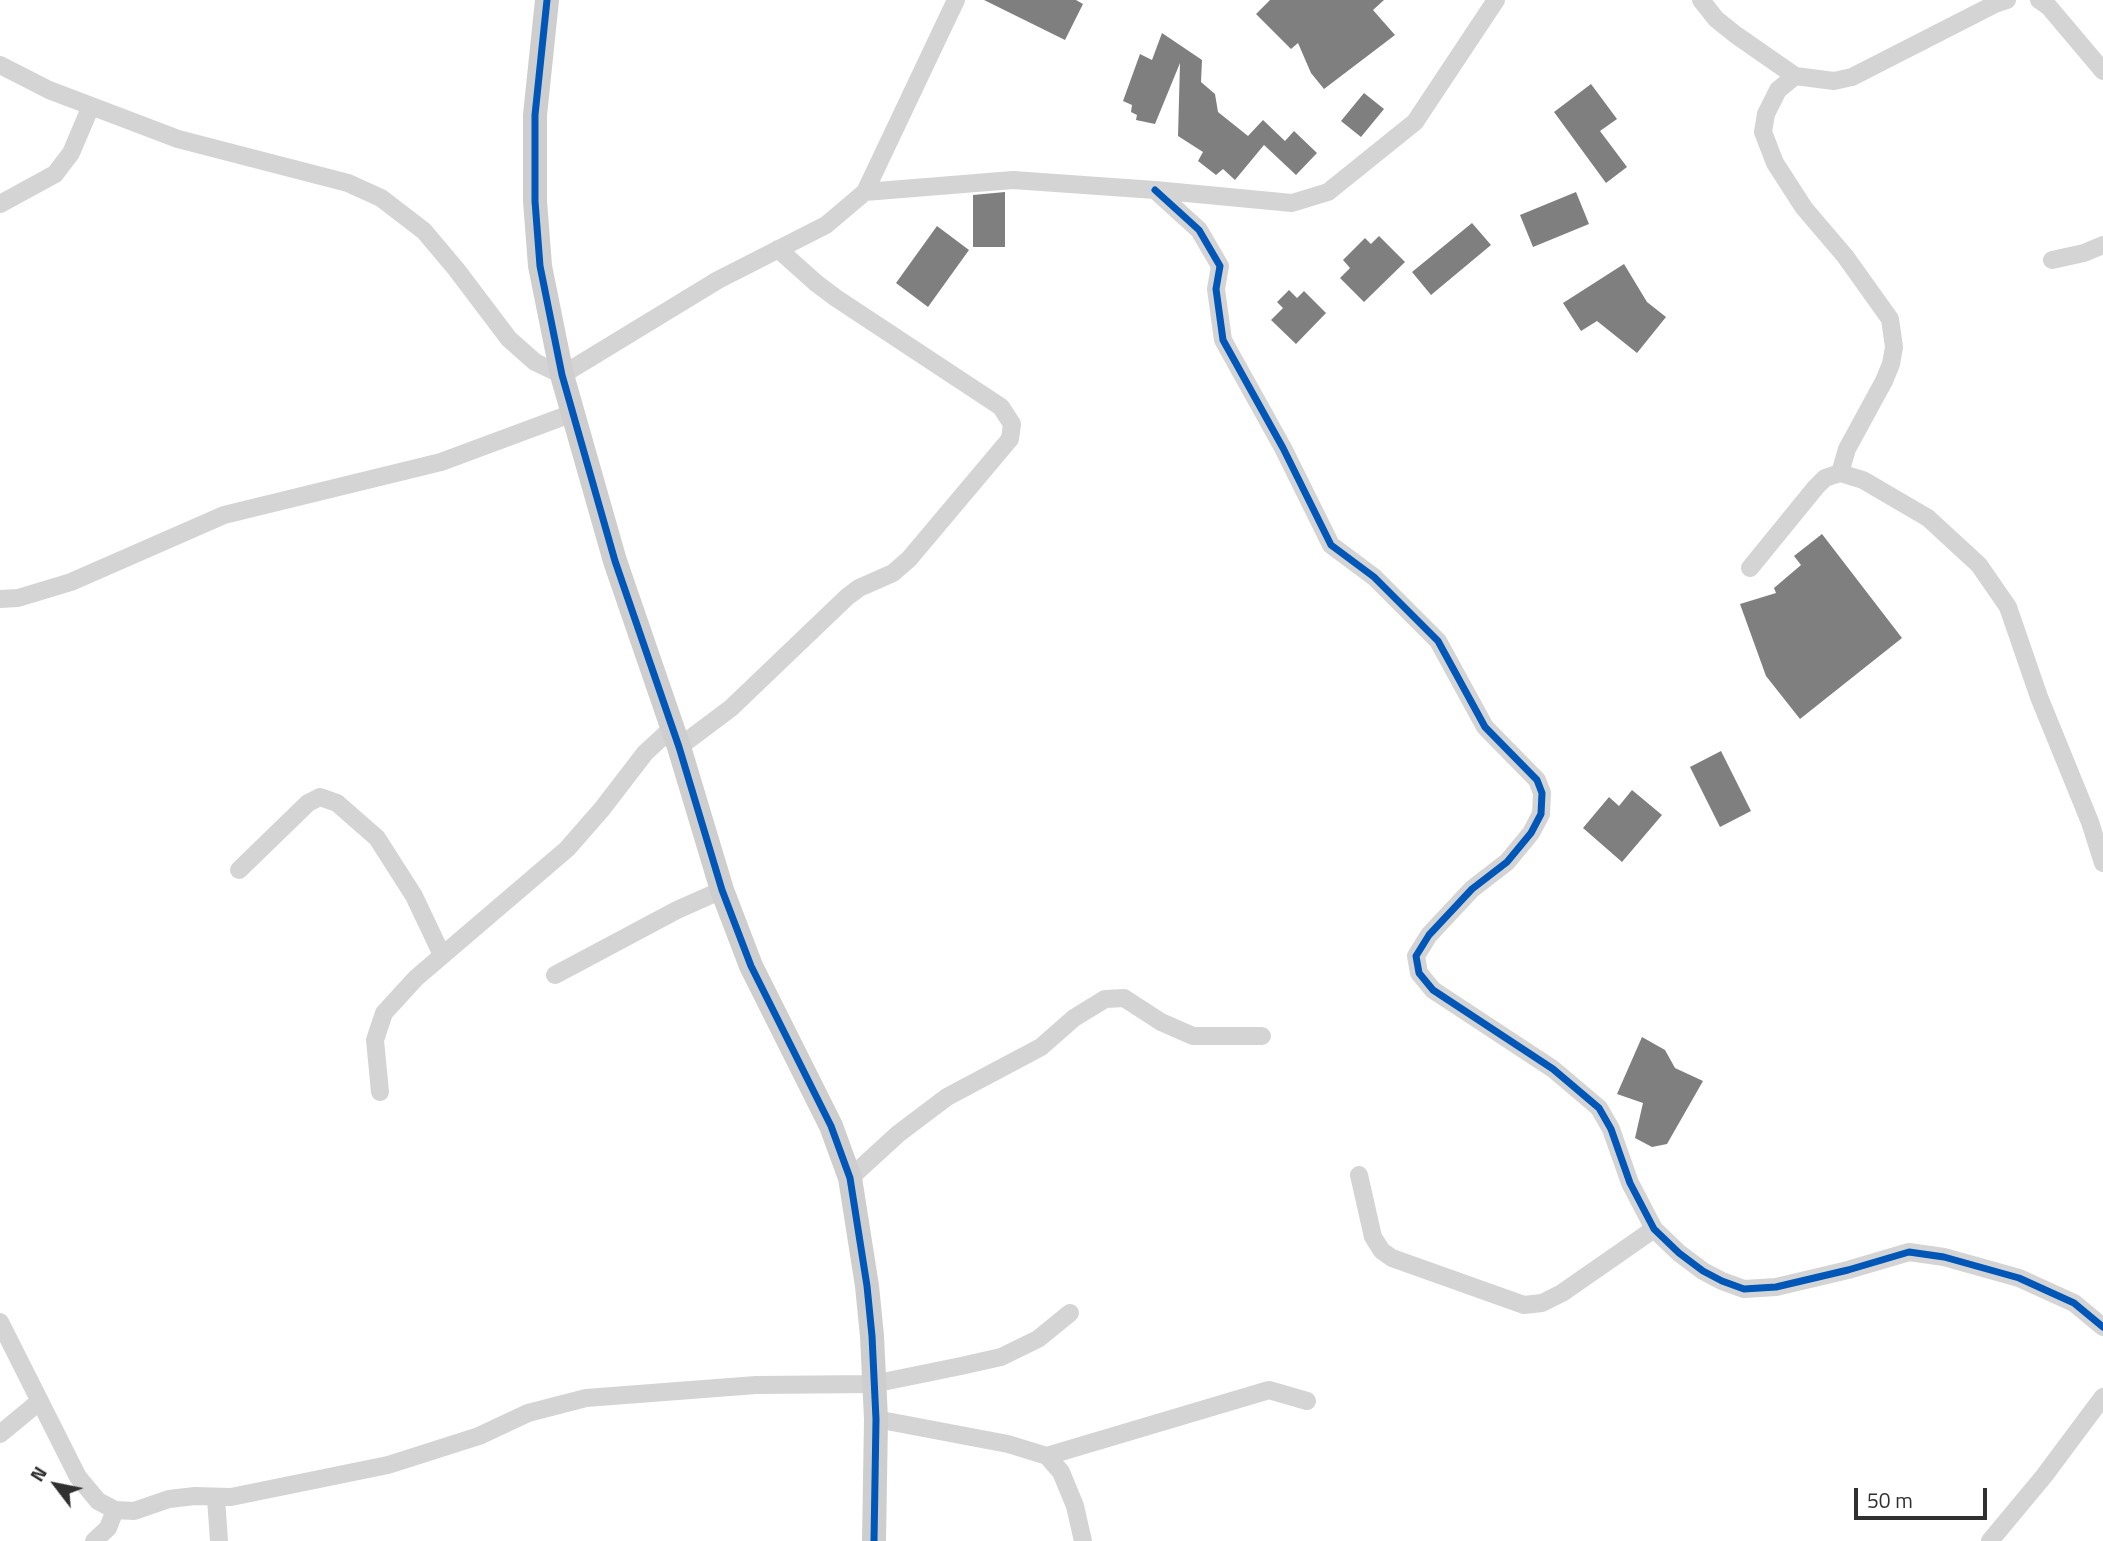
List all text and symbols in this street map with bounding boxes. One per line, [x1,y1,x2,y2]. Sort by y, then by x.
north arrow [21,1450,91,1520]
text: N [22,1460,54,1487]
scale bar [1858,1474,1991,1518]
text: 50 m [1867,1484,1913,1516]

